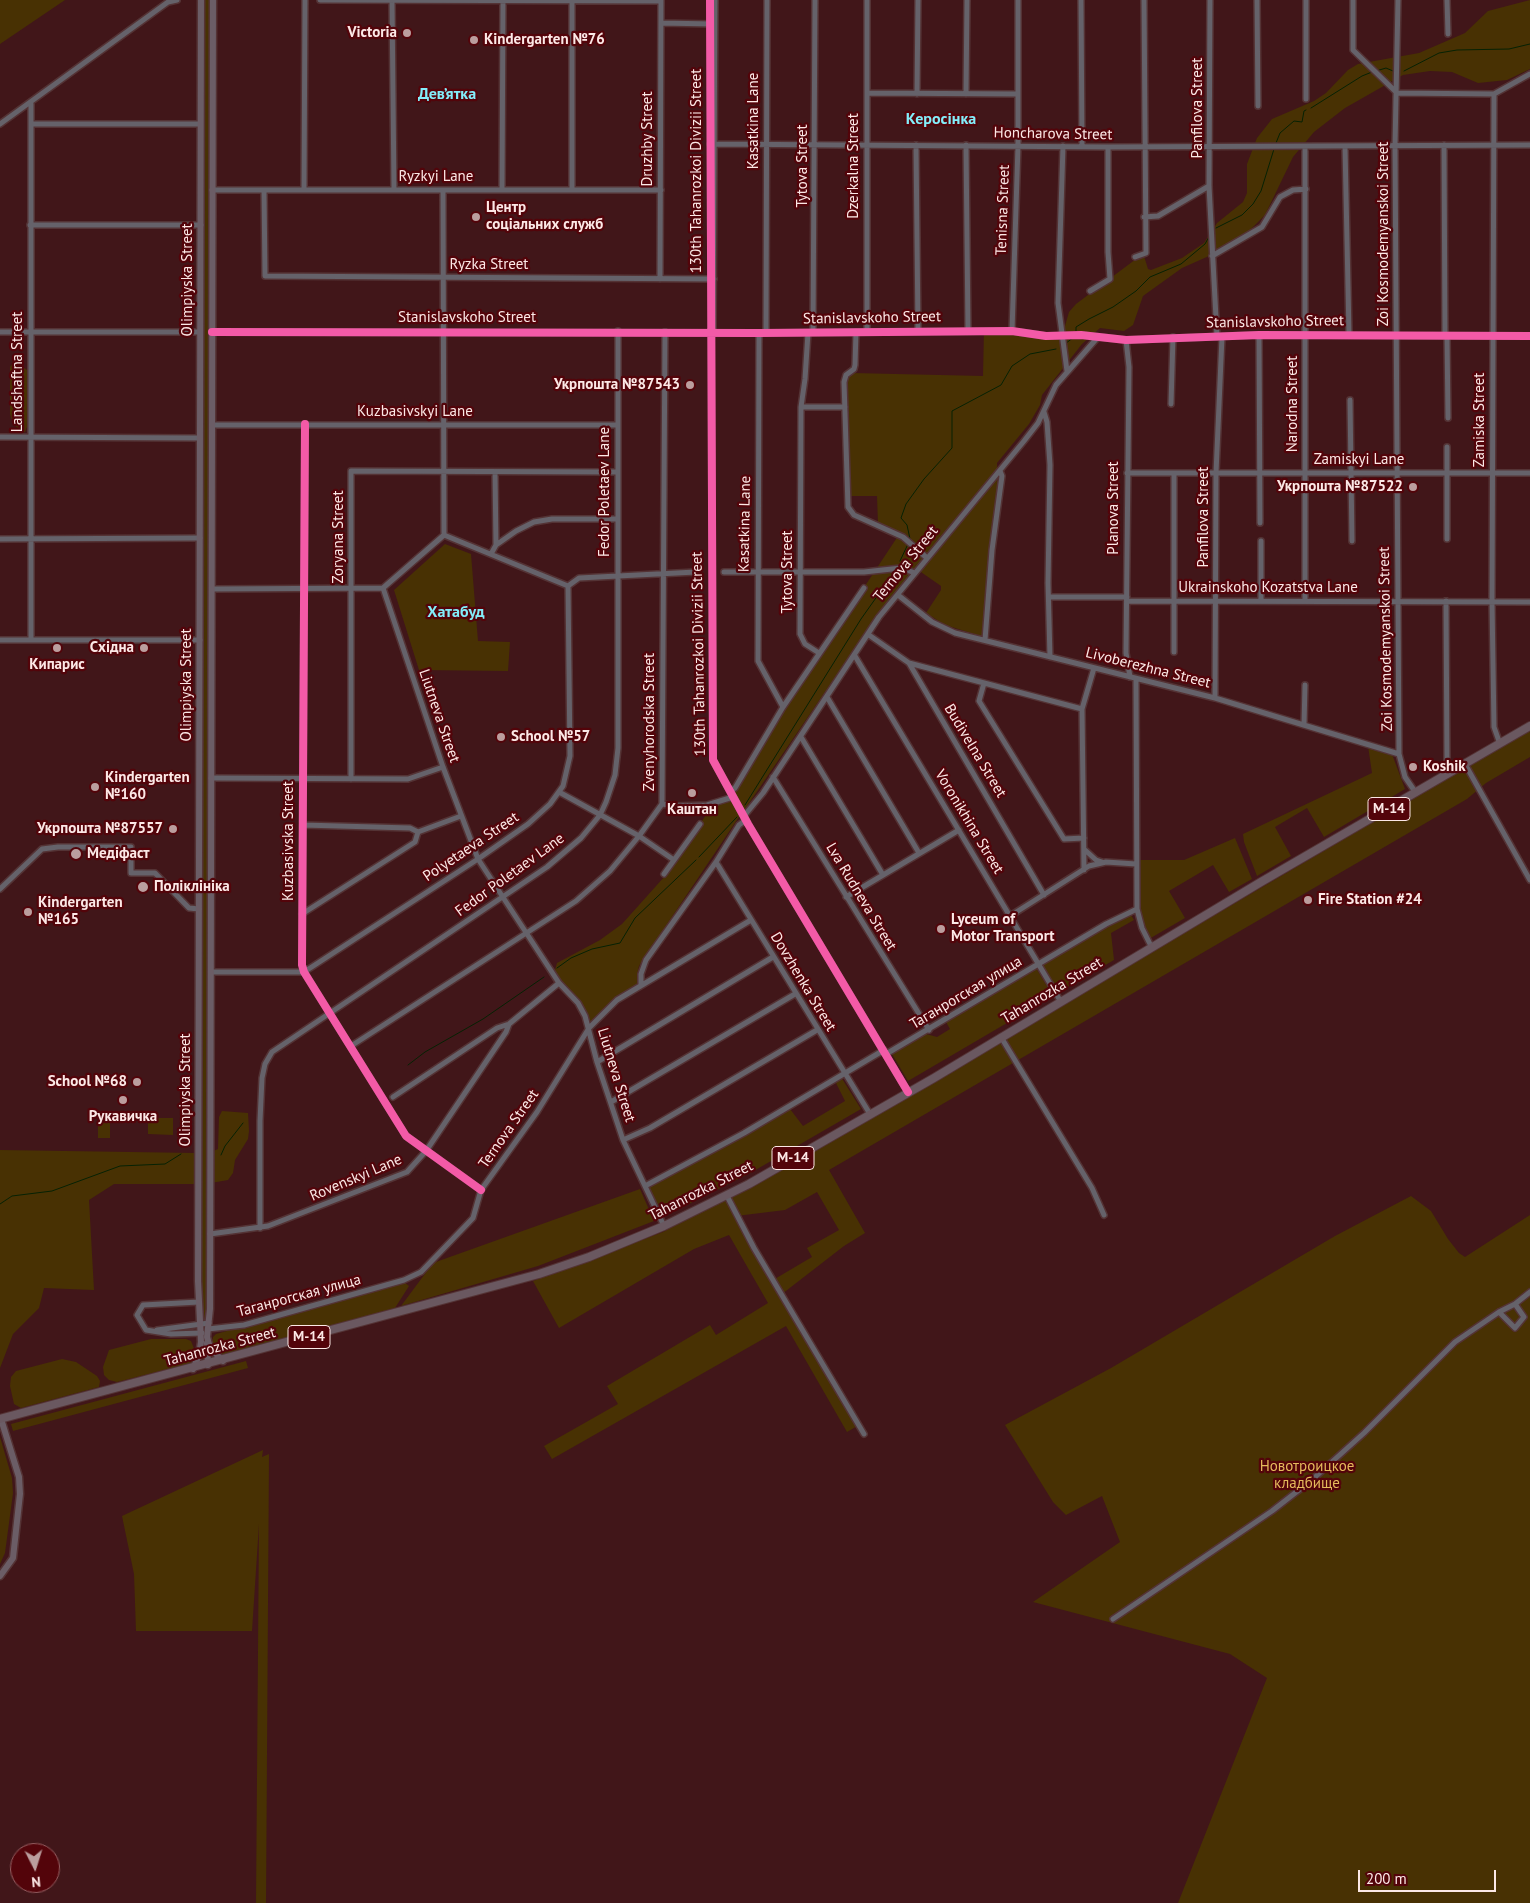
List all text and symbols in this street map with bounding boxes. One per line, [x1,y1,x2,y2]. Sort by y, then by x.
place label: Victoria [347,24,397,42]
marker: Victoria [401,27,413,39]
place label: Kindergarten №76 [484,31,605,49]
marker: Kindergarten №76 [468,34,480,46]
street label: Panfilova Street [1189,58,1207,158]
street label: 130th Tahanrozkoi Divizii Street [688,69,706,273]
street label: Kasatkina Lane [745,73,763,169]
district label: Дев’ятка [418,84,476,104]
street label: Druzhby Street [639,91,657,187]
district label: Керосінка [906,109,976,129]
street label: Dzerkalna Street [845,113,863,219]
street label: Tytova Street [794,124,812,208]
street label: Honcharova Street [994,124,1112,144]
street label: Zoi Kosmodemyanskoi Street [1375,142,1393,326]
street label: Tenisna Street [992,164,1014,256]
street label: Ryzkyi Lane [399,168,473,186]
place label: Центр соціальних служб [486,199,603,234]
marker: Центр соціальних служб [470,211,482,223]
street label: Olimpiyska Street [179,223,197,337]
street label: Ryzka Street [450,256,528,274]
street label: Stanislavskoho Street [803,308,941,328]
street label: Stanislavskoho Street [398,309,536,327]
street label: Landshaftna Street [9,312,27,432]
street label: Stanislavskoho Street [1206,312,1344,332]
street label: Narodna Street [1284,356,1302,452]
street label: Zamiska Street [1471,373,1489,467]
place label: Укрпошта №87543 [554,376,680,394]
marker: Укрпошта №87543 [684,379,696,391]
street label: Kuzbasivskyi Lane [357,403,473,421]
street label: Fedor Poletaev Lane [596,427,614,557]
street label: Zamiskyi Lane [1314,451,1404,469]
street label: Planova Street [1105,461,1123,555]
street label: Panfilova Street [1195,467,1213,567]
street label: Kasatkina Lane [735,476,755,572]
place label: Укрпошта №87522 [1277,478,1403,496]
marker: Укрпошта №87522 [1407,481,1419,493]
street label: Zoryana Street [330,491,348,583]
street label: Ternova Street [870,523,942,605]
street label: Tytova Street [779,530,797,614]
street label: Zoi Kosmodemyanskoi Street [1375,547,1397,731]
street label: 130th Tahanrozkoi Divizii Street [688,552,710,756]
street label: Ukrainskoho Kozatstva Lane [1178,579,1358,597]
district label: Хатабуд [427,602,485,622]
street label: Olimpiyska Street [178,628,196,742]
place label: Східна [90,639,134,657]
marker: Кипарис [51,642,63,654]
marker: Східна [138,642,150,654]
street label: Livoberezhna Street [1084,644,1212,692]
street label: Zvenyhorodska Street [641,653,659,791]
place label: Кипарис [29,656,85,674]
street label: Liutneva Street [415,667,463,765]
street label: Budivelna Street [940,701,1010,801]
place label: School №57 [511,728,590,746]
marker: School №57 [495,731,507,743]
place label: Koshik [1423,758,1466,776]
marker: Koshik [1407,761,1419,773]
street label: Voronikhina Street [931,767,1007,877]
place label: Kindergarten №160 [105,769,190,804]
marker: Kindergarten №160 [89,781,101,793]
street label: Kuzbasivska Street [280,781,298,901]
marker: Каштан [686,787,698,799]
road number: М-14 [1368,798,1410,821]
place label: Каштан [667,801,717,819]
street label: Polyetaeva Street [420,808,522,886]
place label: Укрпошта №87557 [37,820,163,838]
marker: Укрпошта №87557 [167,823,179,835]
street label: Fedor Poletaev Lane [452,829,568,921]
street label: Lva Rudneva Street [822,840,900,954]
place label: Медіфаст [87,845,150,863]
marker: Медіфаст [69,847,83,861]
place label: Поліклініка [154,878,230,896]
marker: Поліклініка [136,880,150,894]
place label: Fire Station #24 [1318,891,1422,909]
place label: Kindergarten №165 [38,894,123,929]
marker: Fire Station #24 [1302,894,1314,906]
marker: Kindergarten №165 [22,906,34,918]
place label: Lyceum of Motor Transport [951,911,1055,946]
marker: Lyceum of Motor Transport [935,923,947,935]
street label: Dovzhenka Street [766,929,840,1035]
street label: Таганрогская улица [907,952,1025,1034]
street label: Tahanrozka Street [998,954,1106,1028]
street label: Liutneva Street [593,1026,639,1124]
street label: Olimpiyska Street [177,1033,195,1147]
place label: School №68 [48,1073,127,1091]
marker: School №68 [131,1076,143,1088]
street label: Ternova Street [475,1086,543,1172]
marker: Рукавичка [117,1094,129,1106]
place label: Рукавичка [89,1108,157,1126]
road number: М-14 [772,1146,814,1170]
street label: Rovenskyi Lane [307,1151,405,1205]
street label: Tahanrozka Street [646,1157,756,1225]
street label: Таганрогская улица [235,1271,363,1321]
street label: Tahanrozka Street [162,1323,278,1371]
road number: М-14 [288,1325,330,1348]
park label: Новотроицкое кладбище [1260,1458,1354,1493]
north arrow [10,1843,60,1893]
scale bar [1360,1860,1498,1892]
text: 200 m [1366,1869,1407,1888]
text: N [31,1873,42,1891]

